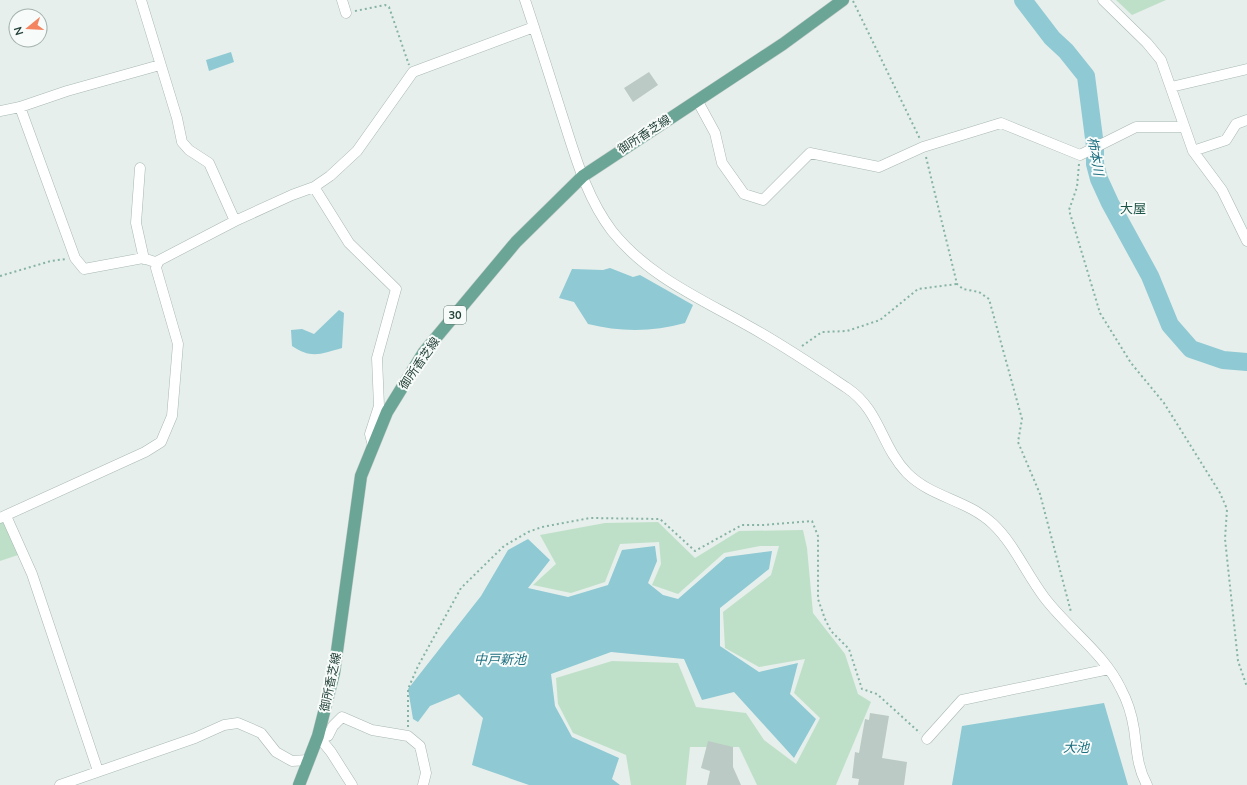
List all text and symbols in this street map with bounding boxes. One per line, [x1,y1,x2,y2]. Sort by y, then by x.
north arrow [8,8,48,48]
text: N [11,25,26,37]
street label: 御所香芝線 [615,111,673,157]
water label: 柿本川 [1085,135,1108,179]
district label: 大屋 [1120,200,1146,216]
road number: 30 [444,306,466,324]
street label: 御所香芝線 [396,334,442,392]
street label: 御所香芝線 [316,651,344,713]
water label: 中戸新池 [474,651,528,667]
water label: 大池 [1063,739,1091,755]

